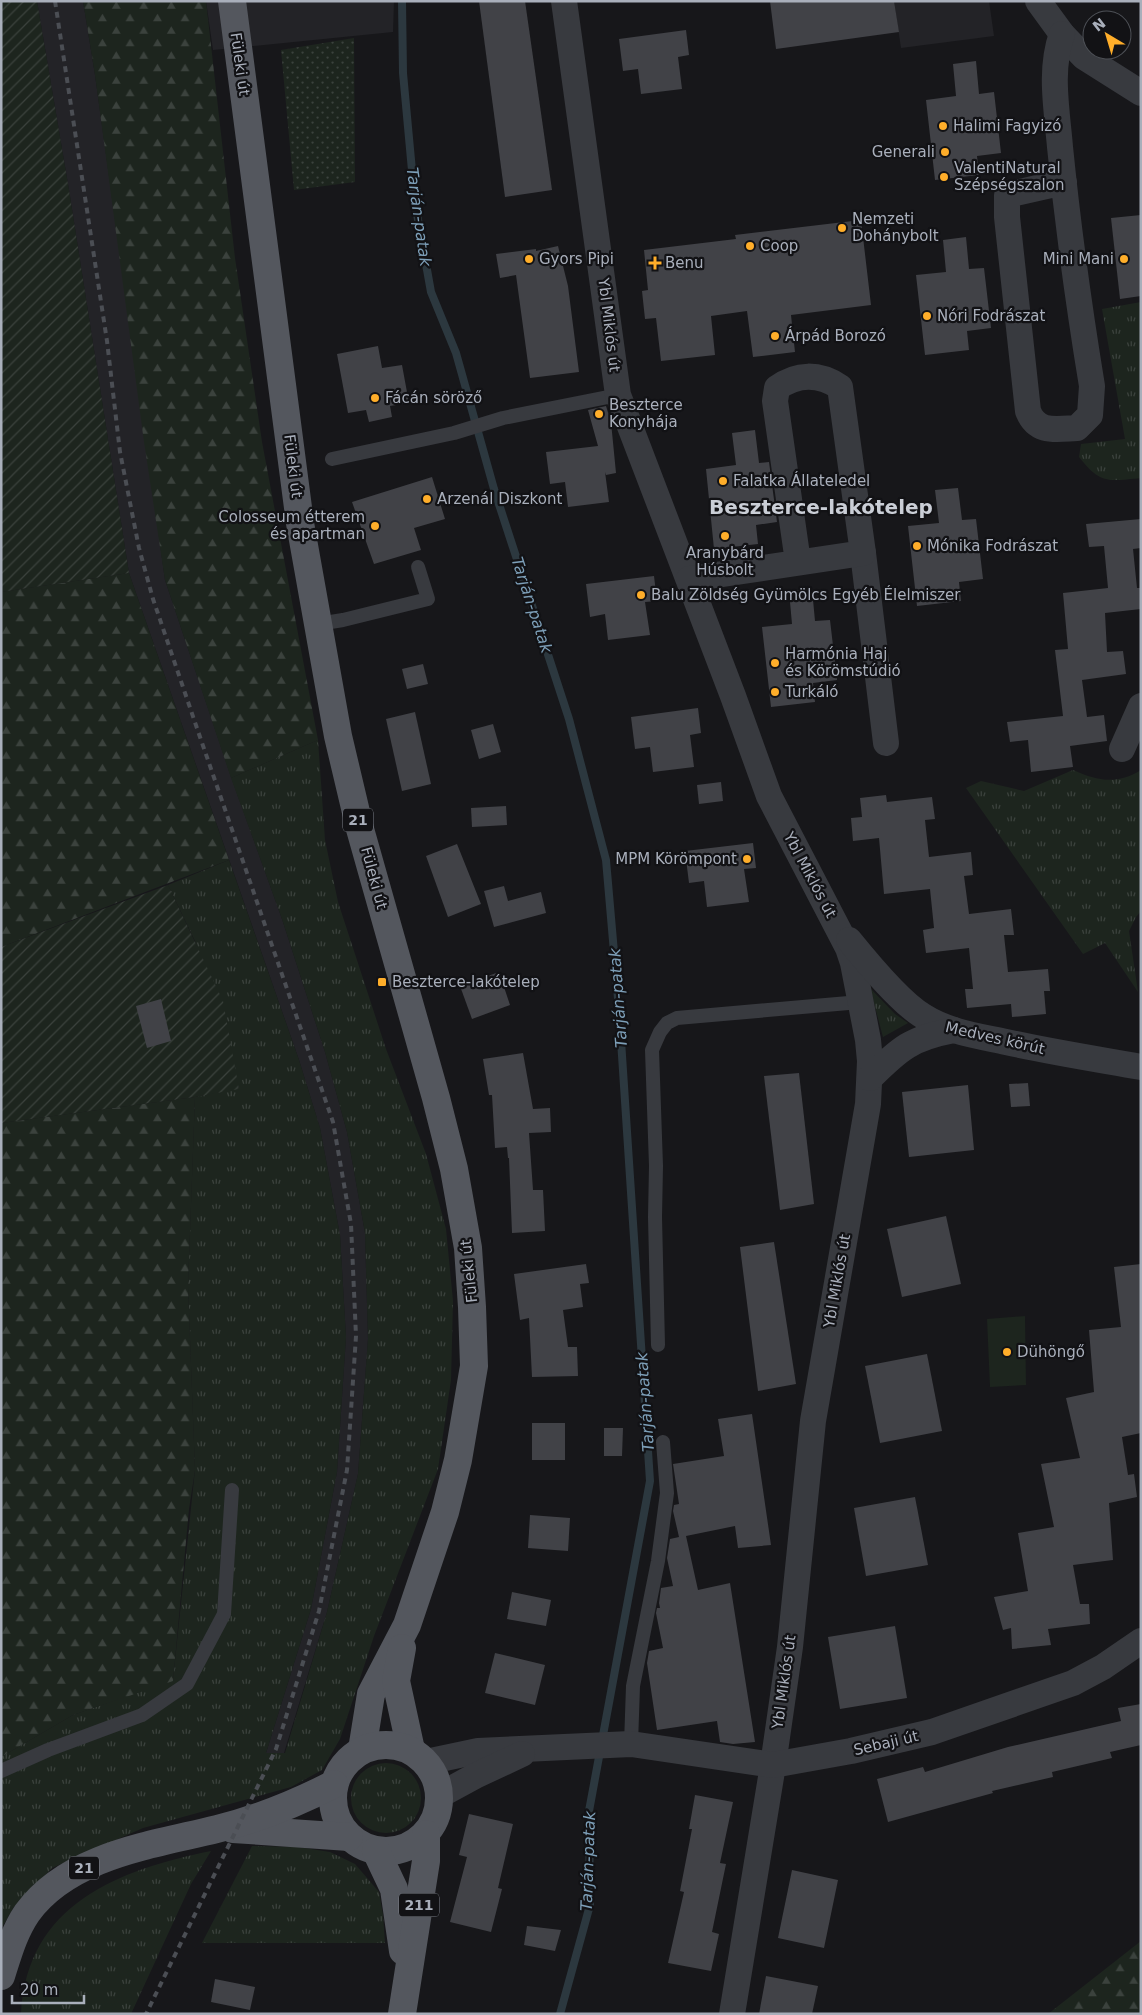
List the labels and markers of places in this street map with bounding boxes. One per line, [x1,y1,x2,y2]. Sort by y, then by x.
place label: Halimi Fagyizó [953,117,1061,135]
marker: Halimi Fagyizó [937,120,949,132]
place label: Generali [872,143,935,161]
marker: Generali [939,146,951,158]
place label: ValentiNatural Szépségszalon [954,159,1064,194]
marker: ValentiNatural Szépségszalon [938,171,950,183]
place label: Nemzeti Dohánybolt [852,210,939,245]
marker: Nemzeti Dohánybolt [836,222,848,234]
place label: Coop [760,237,798,255]
marker: Coop [744,240,756,252]
place label: Gyors Pipi [539,250,614,268]
place label: Mini Mani [1043,250,1114,268]
marker: Gyors Pipi [523,253,535,265]
marker: Mini Mani [1118,253,1130,265]
place label: Benu [665,254,704,272]
marker: Benu [649,257,661,269]
place label: Nóri Fodrászat [937,307,1046,325]
marker: Nóri Fodrászat [921,310,933,322]
place label: Árpád Borozó [785,326,886,345]
marker: Árpád Borozó [769,330,781,342]
place label: Fácán söröző [385,389,482,407]
marker: Fácán söröző [369,392,381,404]
place label: Beszterce Konyhája [609,396,683,431]
marker: Beszterce Konyhája [593,408,605,420]
place label: Falatka Állateledel [733,471,870,490]
marker: Falatka Állateledel [717,475,729,487]
place label: Arzenál Diszkont [437,490,562,508]
marker: Arzenál Diszkont [421,493,433,505]
place label: Colosseum étterem és apartman [218,508,365,543]
marker: Colosseum étterem és apartman [369,520,381,532]
marker: Aranybárd Húsbolt [719,530,731,542]
place label: Mónika Fodrászat [927,537,1058,555]
marker: Mónika Fodrászat [911,540,923,552]
place label: Aranybárd Húsbolt [686,544,764,579]
place label: Balu Zöldség Gyümölcs Egyéb Élelmiszer [651,585,961,604]
marker: Balu Zöldség Gyümölcs Egyéb Élelmiszer [635,589,647,601]
place label: Harmónia Haj és Körömstúdió [785,645,901,680]
marker: Harmónia Haj és Körömstúdió [769,657,781,669]
place label: Turkáló [784,683,839,701]
marker: Turkáló [769,686,781,698]
place label: MPM Körömpont [615,850,737,868]
marker: MPM Körömpont [741,853,753,865]
place label: Beszterce-lakótelep [392,973,540,991]
marker: Beszterce-lakótelep [376,976,388,988]
place label: Dühöngő [1017,1343,1085,1361]
marker: Dühöngő [1001,1346,1013,1358]

